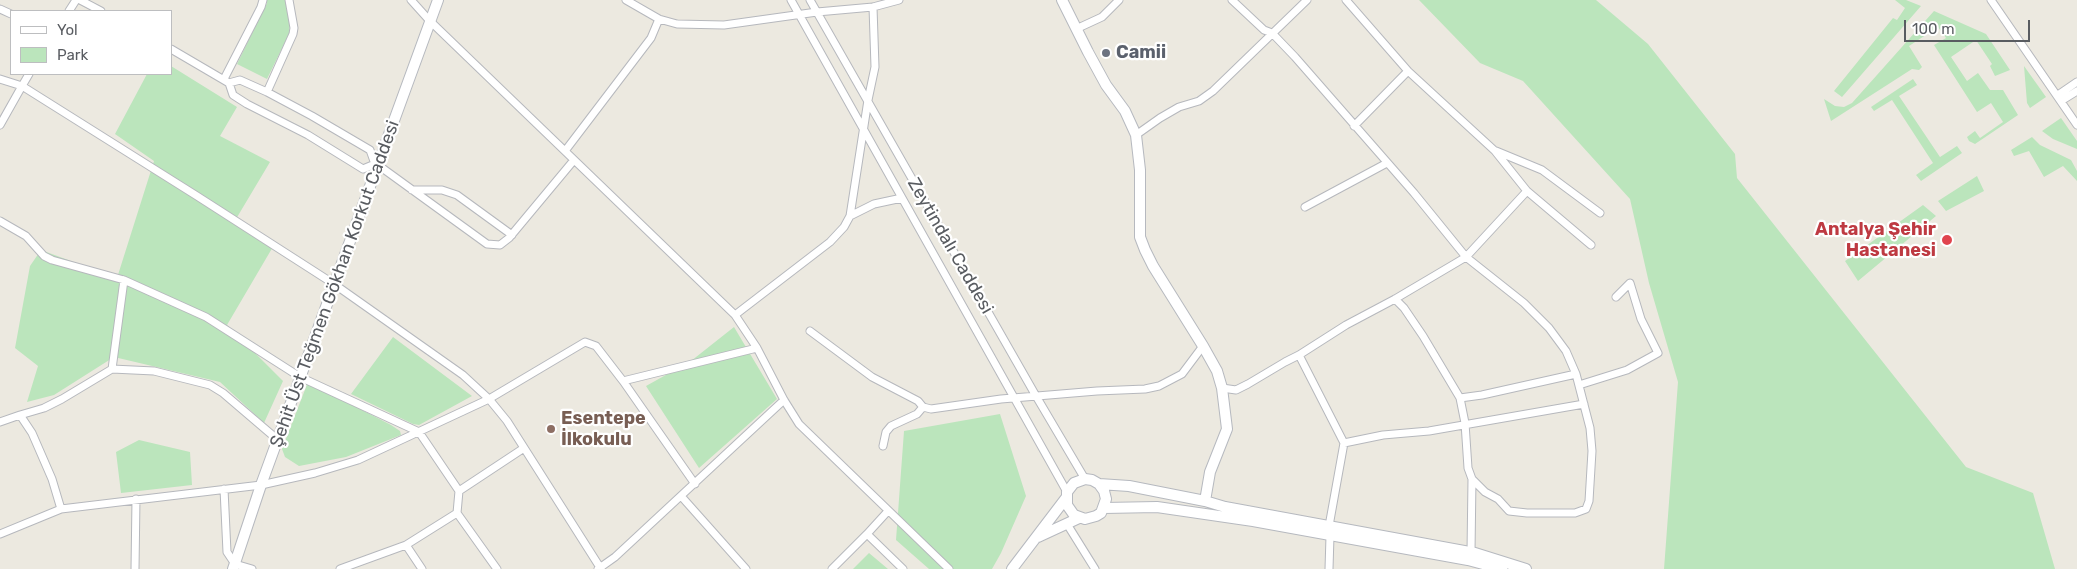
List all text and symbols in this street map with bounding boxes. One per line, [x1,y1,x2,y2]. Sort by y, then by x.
legend [10,10,172,75]
scale bar [1907,10,2033,42]
text: 100 m [1912,20,1954,38]
text: Yol [57,21,78,39]
place label: Camii [1116,42,1166,64]
text: Park [57,46,88,64]
marker: Camii [1100,47,1112,59]
street label: Şehit Üst Teğmen Gökhan Korkut Caddesi [266,118,404,450]
street label: Zeytindalı Caddesi [902,174,998,318]
place label: Antalya Şehir Hastanesi [1815,219,1936,262]
marker: Antalya Şehir Hastanesi [1940,233,1954,247]
place label: Esentepe İlkokulu [561,408,646,450]
marker: Esentepe İlkokulu [545,423,557,435]

